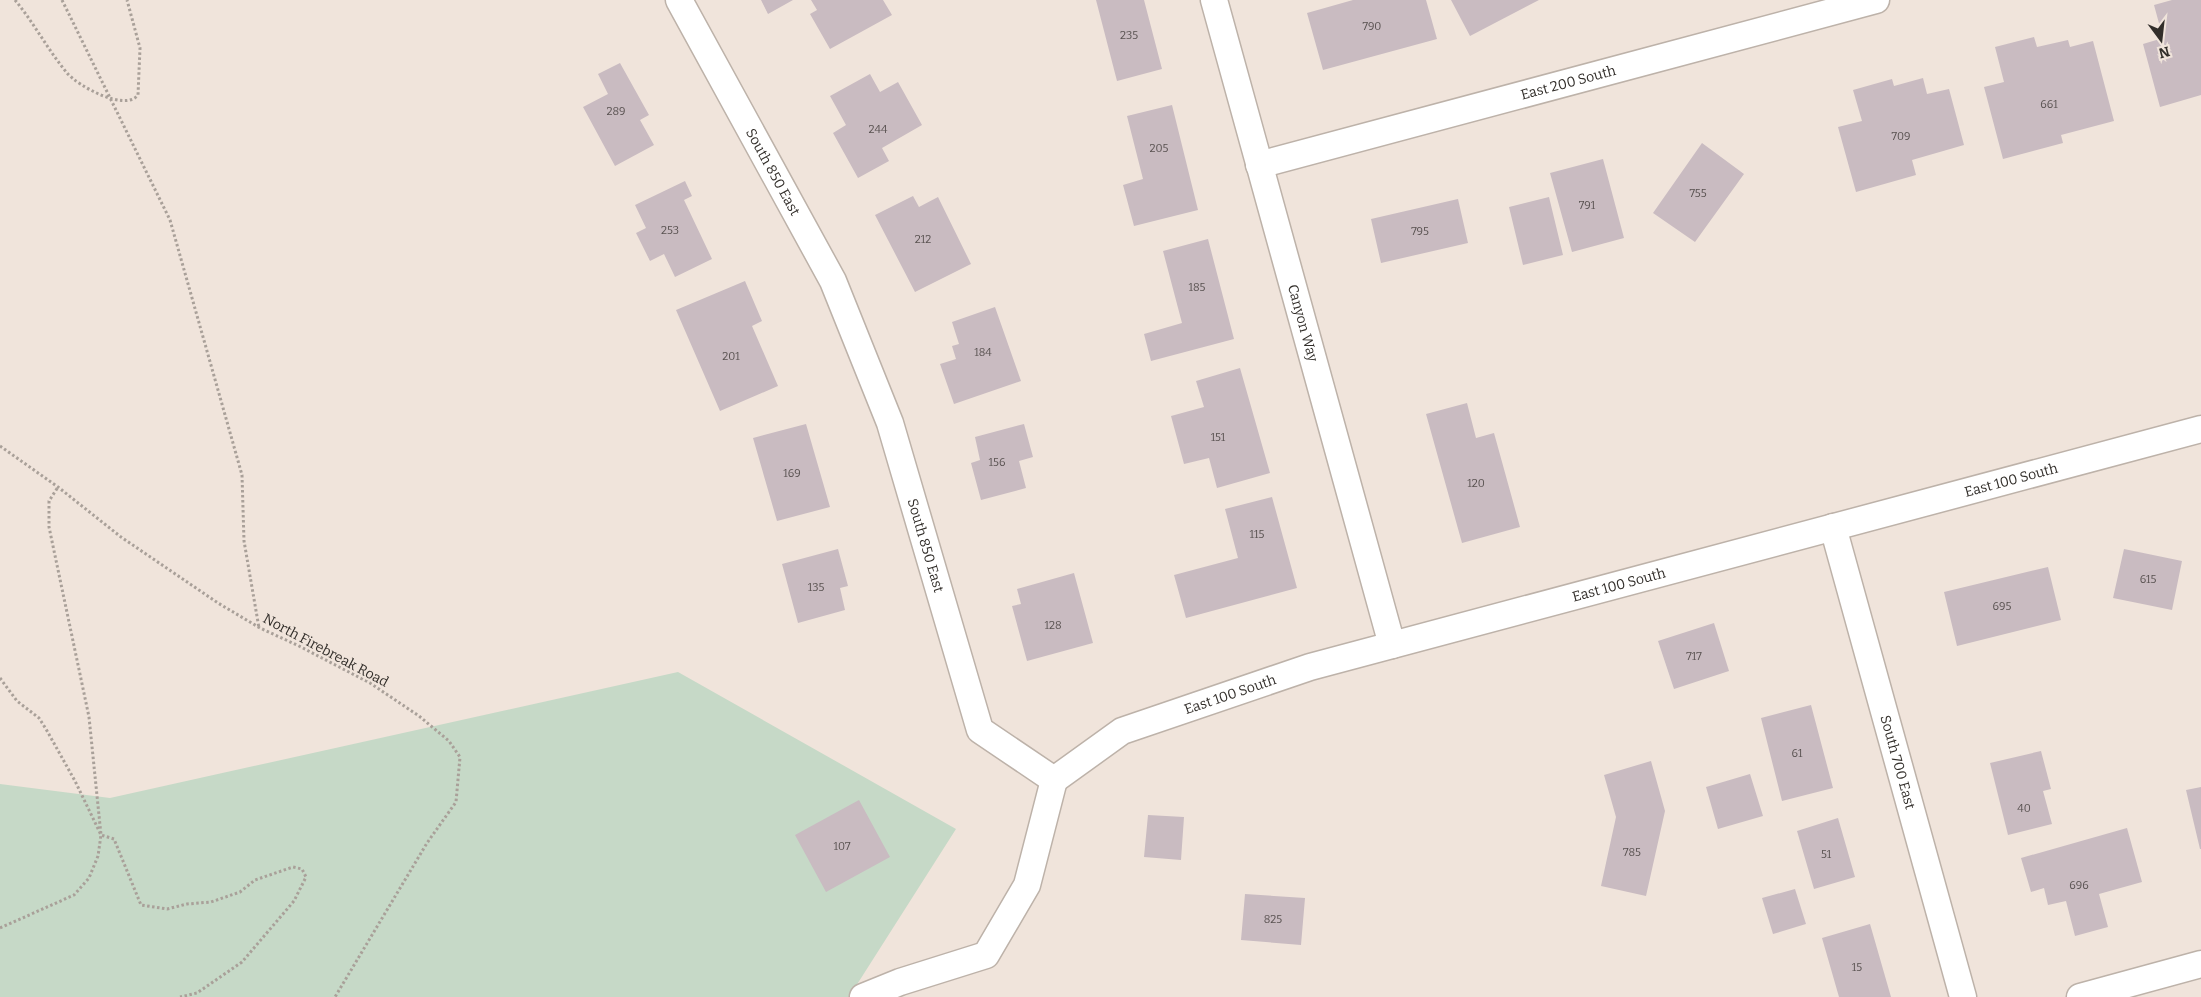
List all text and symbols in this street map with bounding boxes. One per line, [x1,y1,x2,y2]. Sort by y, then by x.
north arrow [2136,15,2186,65]
house number: 790 [1363,20,1381,33]
house number: 235 [1120,29,1138,42]
text: N [2157,42,2172,62]
street label: East 200 South [1519,62,1618,104]
house number: 661 [2040,98,2058,111]
house number: 289 [606,105,626,118]
house number: 244 [869,123,888,136]
street label: South 850 East [742,125,804,219]
house number: 709 [1892,130,1910,143]
house number: 205 [1150,142,1169,155]
house number: 755 [1689,187,1707,200]
house number: 791 [1579,199,1596,212]
house number: 253 [661,224,679,237]
house number: 795 [1411,225,1429,238]
house number: 212 [915,233,931,246]
house number: 185 [1189,281,1206,294]
street label: Canyon Way [1284,282,1322,364]
house number: 184 [974,346,992,359]
house number: 201 [722,350,740,363]
house number: 151 [1211,431,1226,444]
house number: 156 [989,456,1005,469]
street label: East 100 South [1963,460,2060,501]
house number: 169 [783,467,801,480]
house number: 120 [1467,477,1485,490]
street label: South 850 East [904,497,947,594]
house number: 115 [1250,528,1265,541]
street label: East 100 South [1570,564,1668,606]
house number: 615 [2140,573,2156,586]
house number: 135 [808,581,824,594]
house number: 695 [1993,600,2012,613]
street label: North Firebreak Road [260,610,391,691]
house number: 128 [1044,619,1062,632]
house number: 717 [1686,650,1702,663]
street label: East 100 South [1182,671,1279,718]
street label: South 700 East [1876,713,1919,811]
house number: 61 [1792,747,1803,760]
house number: 40 [2017,802,2031,815]
house number: 107 [833,840,851,853]
house number: 785 [1623,846,1641,859]
house number: 51 [1821,848,1832,861]
house number: 696 [2069,879,2089,892]
house number: 825 [1264,913,1282,926]
house number: 15 [1852,961,1862,974]

